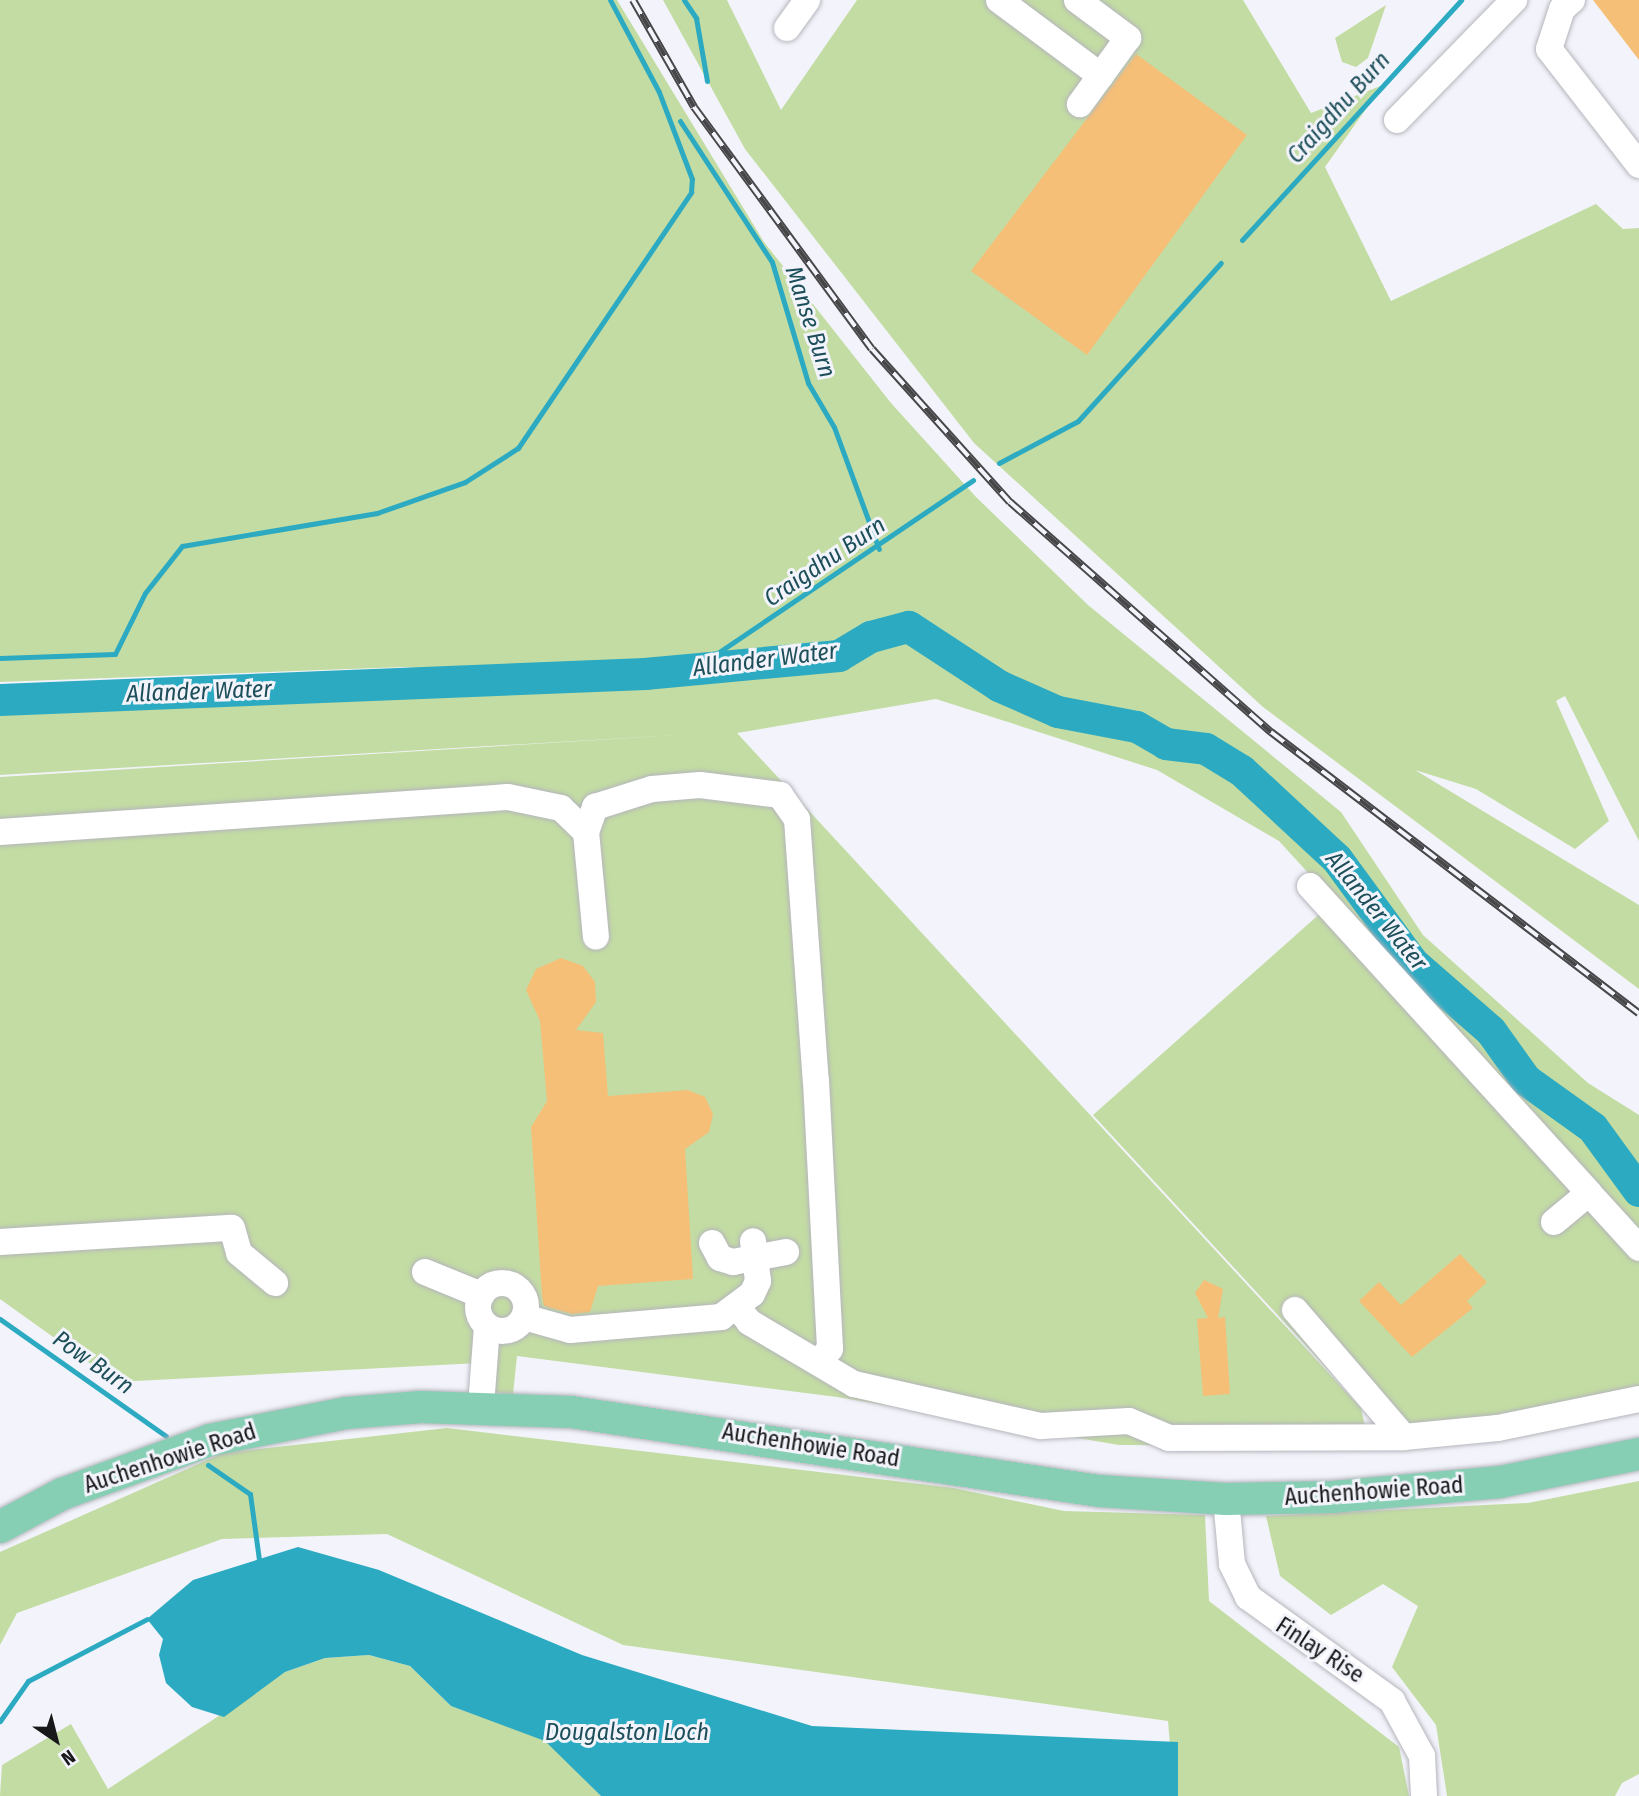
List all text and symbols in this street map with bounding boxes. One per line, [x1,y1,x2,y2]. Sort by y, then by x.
water label: Craigdhu Burn [1281,46,1397,170]
water label: Manse Burn [778,263,842,381]
water label: Craigdhu Burn [759,511,891,613]
water label: Allander Water [691,637,839,683]
water label: Allander Water [126,675,272,709]
water label: Allander Water [1319,846,1433,976]
water label: Pow Burn [47,1325,139,1401]
street label: Auchenhowie Road [81,1417,259,1499]
street label: Auchenhowie Road [720,1417,902,1473]
street label: Auchenhowie Road [1284,1471,1464,1511]
street label: Finlay Rise [1271,1611,1369,1689]
north arrow [21,1705,91,1775]
water label: Dougalston Loch [545,1719,709,1747]
text: N [57,1745,80,1770]

